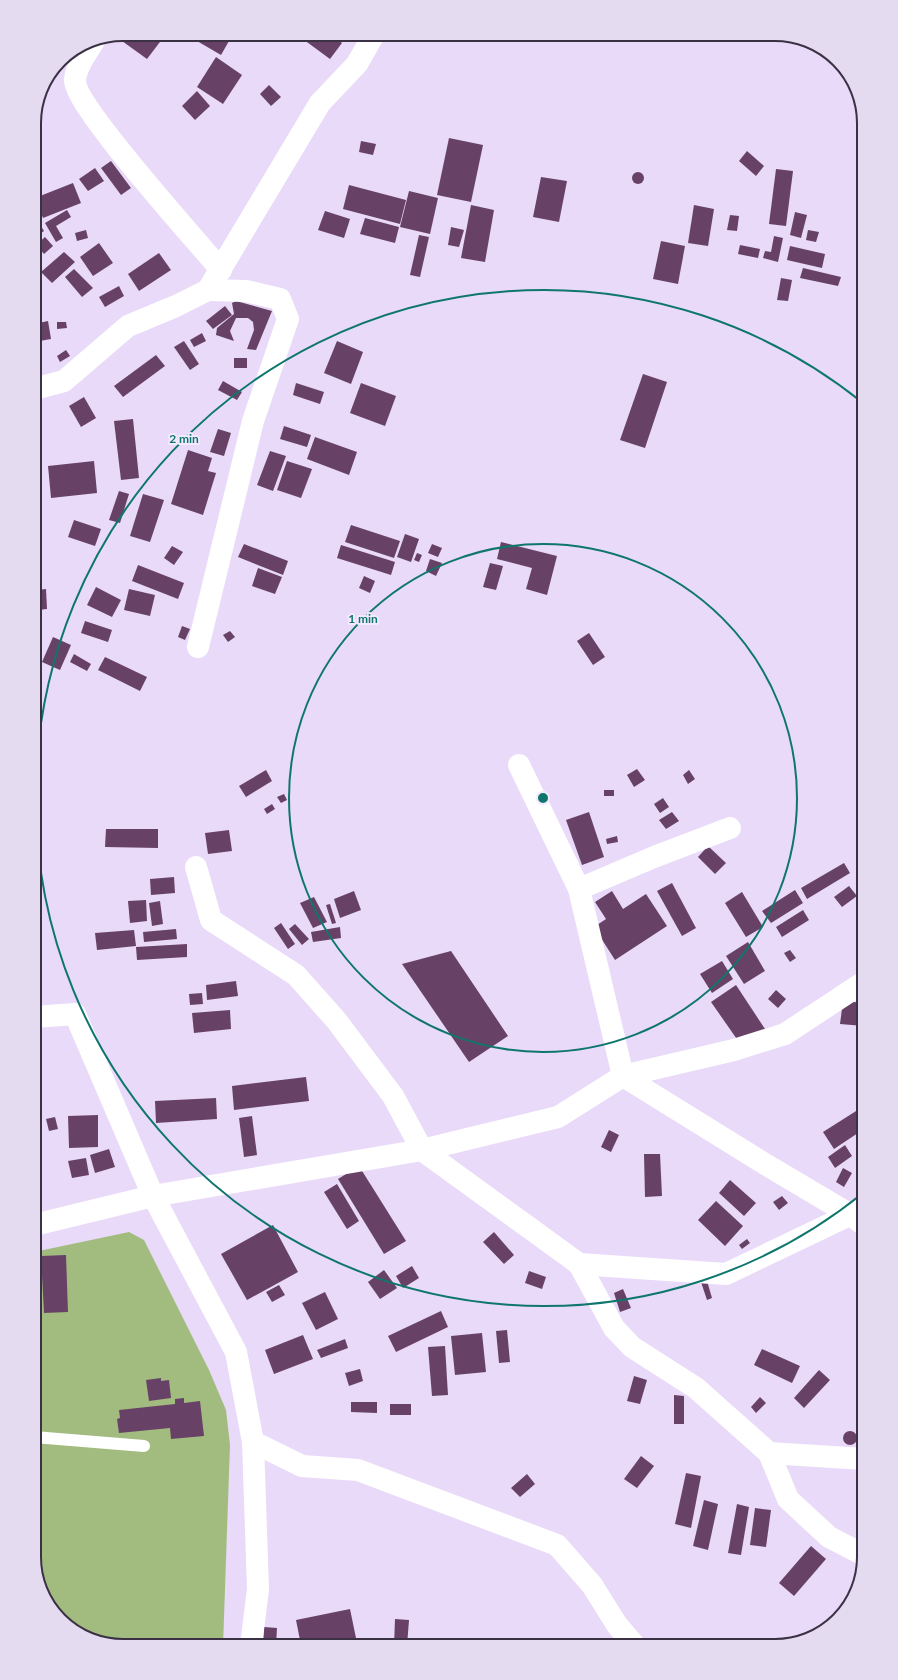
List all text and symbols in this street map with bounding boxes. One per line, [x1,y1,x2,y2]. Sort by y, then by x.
text: 2 min [169,431,199,446]
text: 1 min [348,611,378,626]
centre of rings [536,791,550,805]

